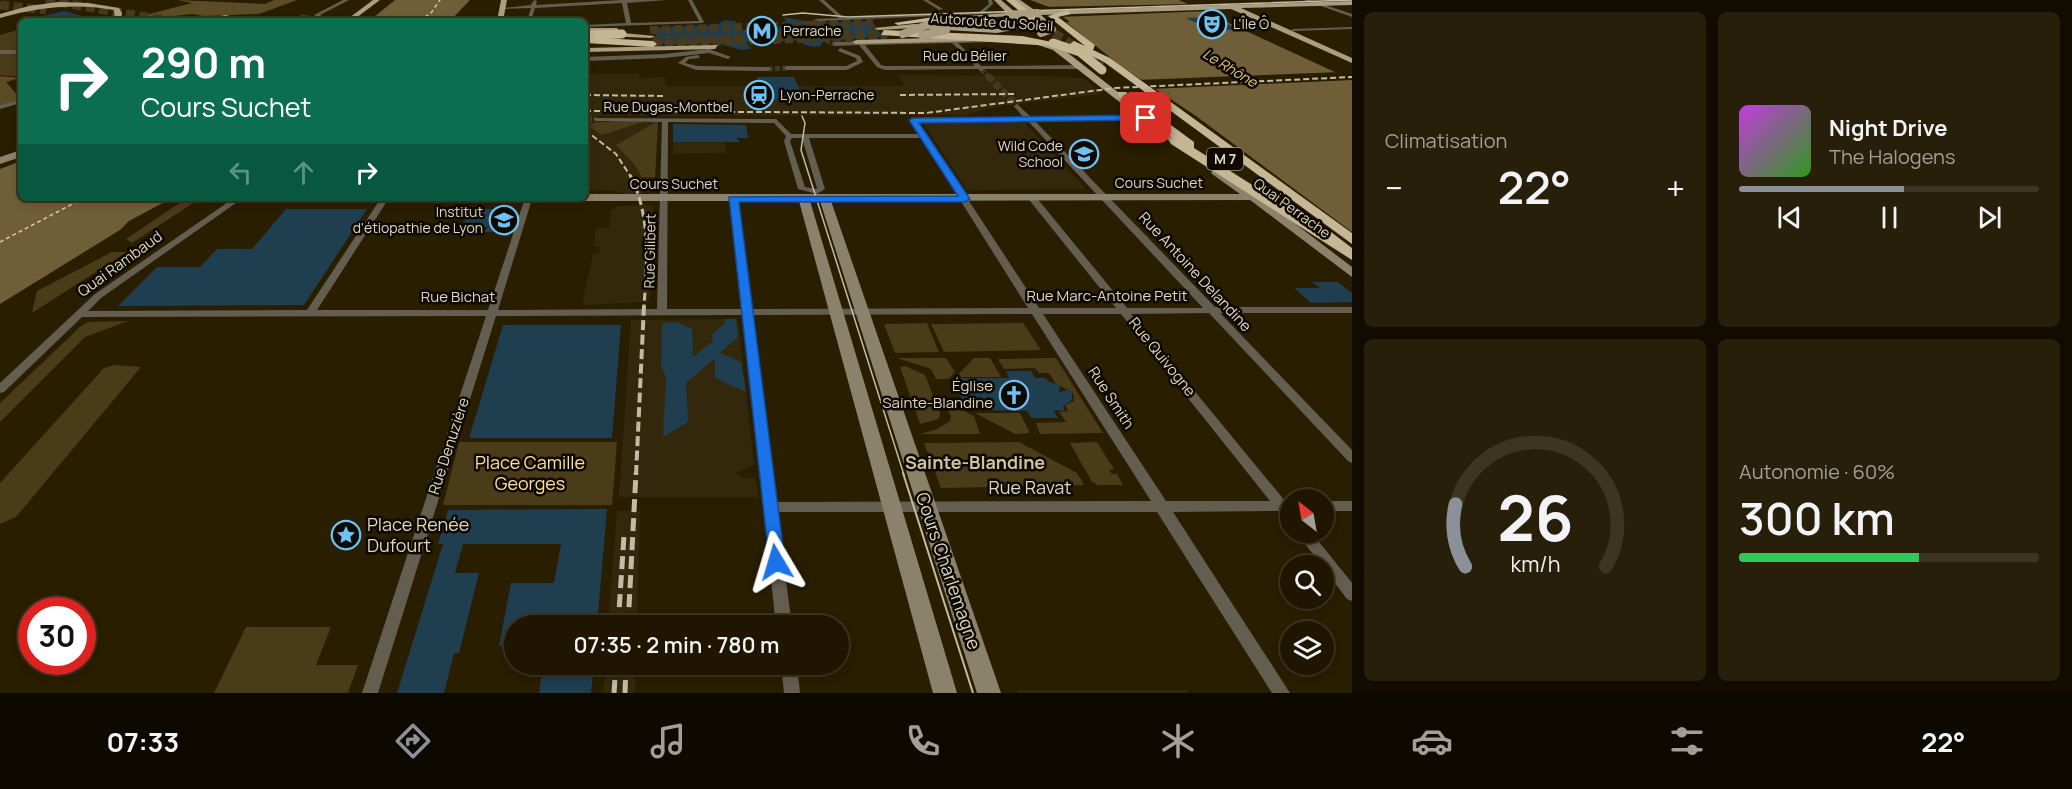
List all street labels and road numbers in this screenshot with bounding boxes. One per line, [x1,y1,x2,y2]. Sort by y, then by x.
street label: Autoroute du Soleil [930,8,1054,35]
street label: Rue du Bélier [923,46,1007,65]
street label: Rue Dugas-Montbel [604,97,732,116]
road number: M 7 [1207,148,1243,170]
street label: Cours Suchet [1115,173,1204,192]
street label: Quai Perrache [1250,173,1335,242]
street label: Cours Suchet [630,174,719,193]
street label: Rue Antoine Delandine [1134,207,1257,336]
street label: Rue Gilibert [639,213,660,289]
street label: Quai Rambaud [73,226,166,302]
street label: Rue Marc-Antoine Petit [1026,285,1188,306]
street label: Rue Bichat [421,286,495,307]
street label: Rue Quivogne [1124,313,1201,401]
street label: Rue Smith [1083,362,1139,433]
street label: Rue Denuzière [423,394,474,497]
street label: Rue Ravat [989,475,1071,499]
street label: Cours Charlemagne [911,489,987,653]

